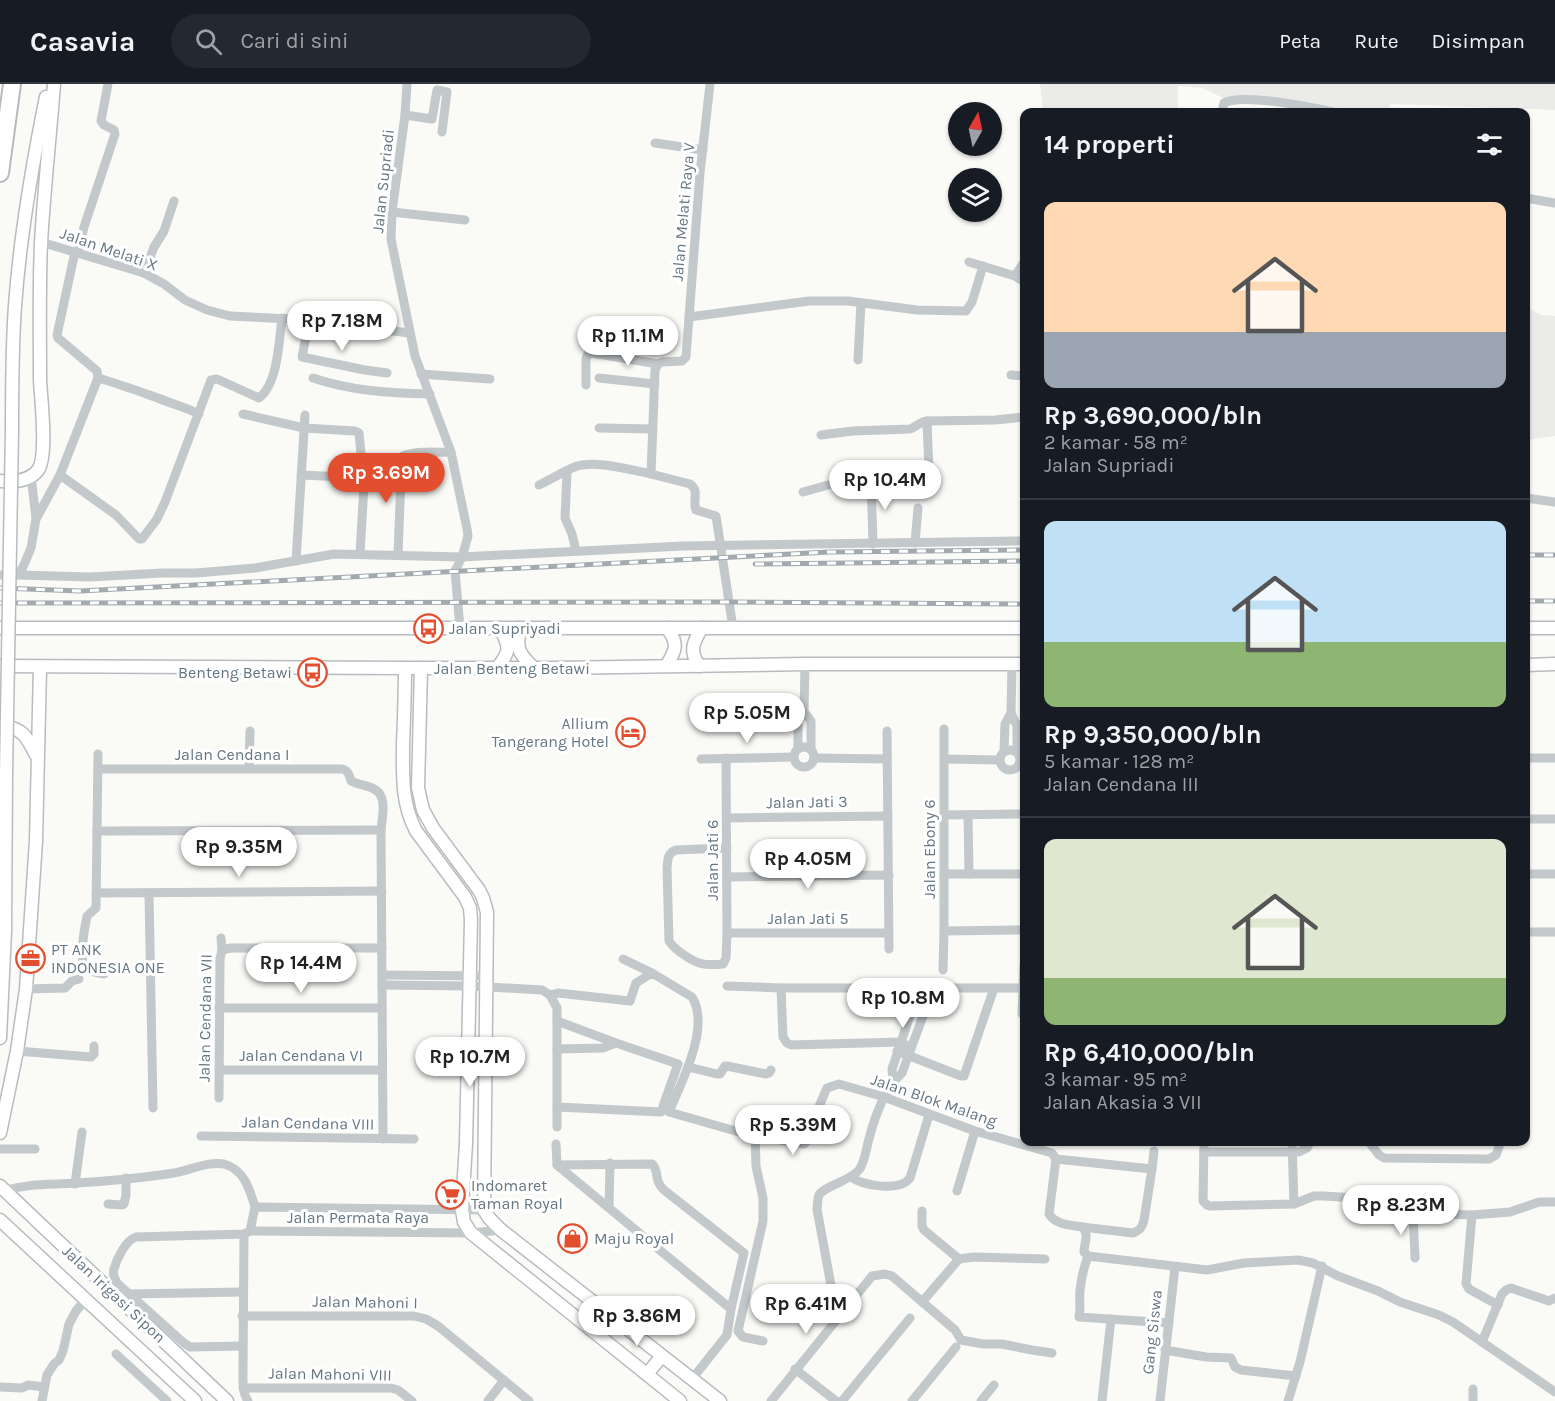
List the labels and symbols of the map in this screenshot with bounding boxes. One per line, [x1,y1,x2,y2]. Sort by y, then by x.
north arrow [948,102,1002,156]
street label: Jalan Supriadi [368,128,398,234]
street label: Jalan Melati Raya V [667,142,699,282]
street label: Jalan Melati X [58,223,160,275]
pin: Rp 7.18M [280,301,404,352]
pin: Rp 11.1M [566,316,690,367]
pin: Rp 3.69M [324,453,448,504]
pin: Rp 10.4M [823,460,947,511]
bus stop icon: Jalan Supriyadi [412,612,444,644]
place label: Jalan Supriyadi [449,619,561,638]
bus stop icon: Benteng Betawi [297,656,329,688]
street label: Jalan Benteng Betawi [434,659,590,678]
place label: Benteng Betawi [178,663,292,682]
pin: Rp 5.05M [685,693,809,744]
place label: Allium Tangerang Hotel [491,714,609,751]
hotel icon: Allium Tangerang Hotel [614,716,646,748]
street label: Jalan Cendana I [175,745,289,764]
street label: Jalan Jati 3 [766,792,848,812]
street label: Jalan Ebony 6 [920,799,939,899]
street label: Jalan Jati 6 [703,819,722,901]
pin: Rp 9.35M [177,827,301,878]
pin: Rp 4.05M [746,839,870,890]
street label: Jalan Jati 5 [768,909,848,928]
place label: PT ANK INDONESIA ONE [51,940,165,977]
office icon: PT ANK INDONESIA ONE [14,942,46,974]
pin: Rp 14.4M [239,943,363,994]
street label: Jalan Cendana VII [194,954,216,1082]
pin: Rp 10.8M [841,978,965,1029]
pin: Rp 10.7M [408,1037,532,1088]
street label: Jalan Cendana VI [239,1046,363,1065]
street label: Jalan Blok Malang [868,1069,1000,1131]
pin: Rp 5.39M [731,1105,855,1156]
street label: Jalan Cendana VIII [242,1112,374,1134]
place label: Indomaret Taman Royal [471,1176,563,1213]
supermarket icon: Indomaret Taman Royal [434,1178,466,1210]
pin: Rp 8.23M [1339,1185,1463,1236]
street label: Jalan Permata Raya [287,1208,429,1227]
shop icon: Maju Royal [557,1222,589,1254]
place label: Maju Royal [594,1229,674,1248]
street label: Jalan Irigasi Sipon [59,1241,169,1347]
pin: Rp 6.41M [744,1284,868,1335]
street label: Gang Siswa [1138,1289,1166,1375]
street label: Jalan Mahoni I [312,1292,418,1312]
pin: Rp 3.86M [575,1296,699,1347]
street label: Jalan Mahoni VIII [268,1363,392,1385]

